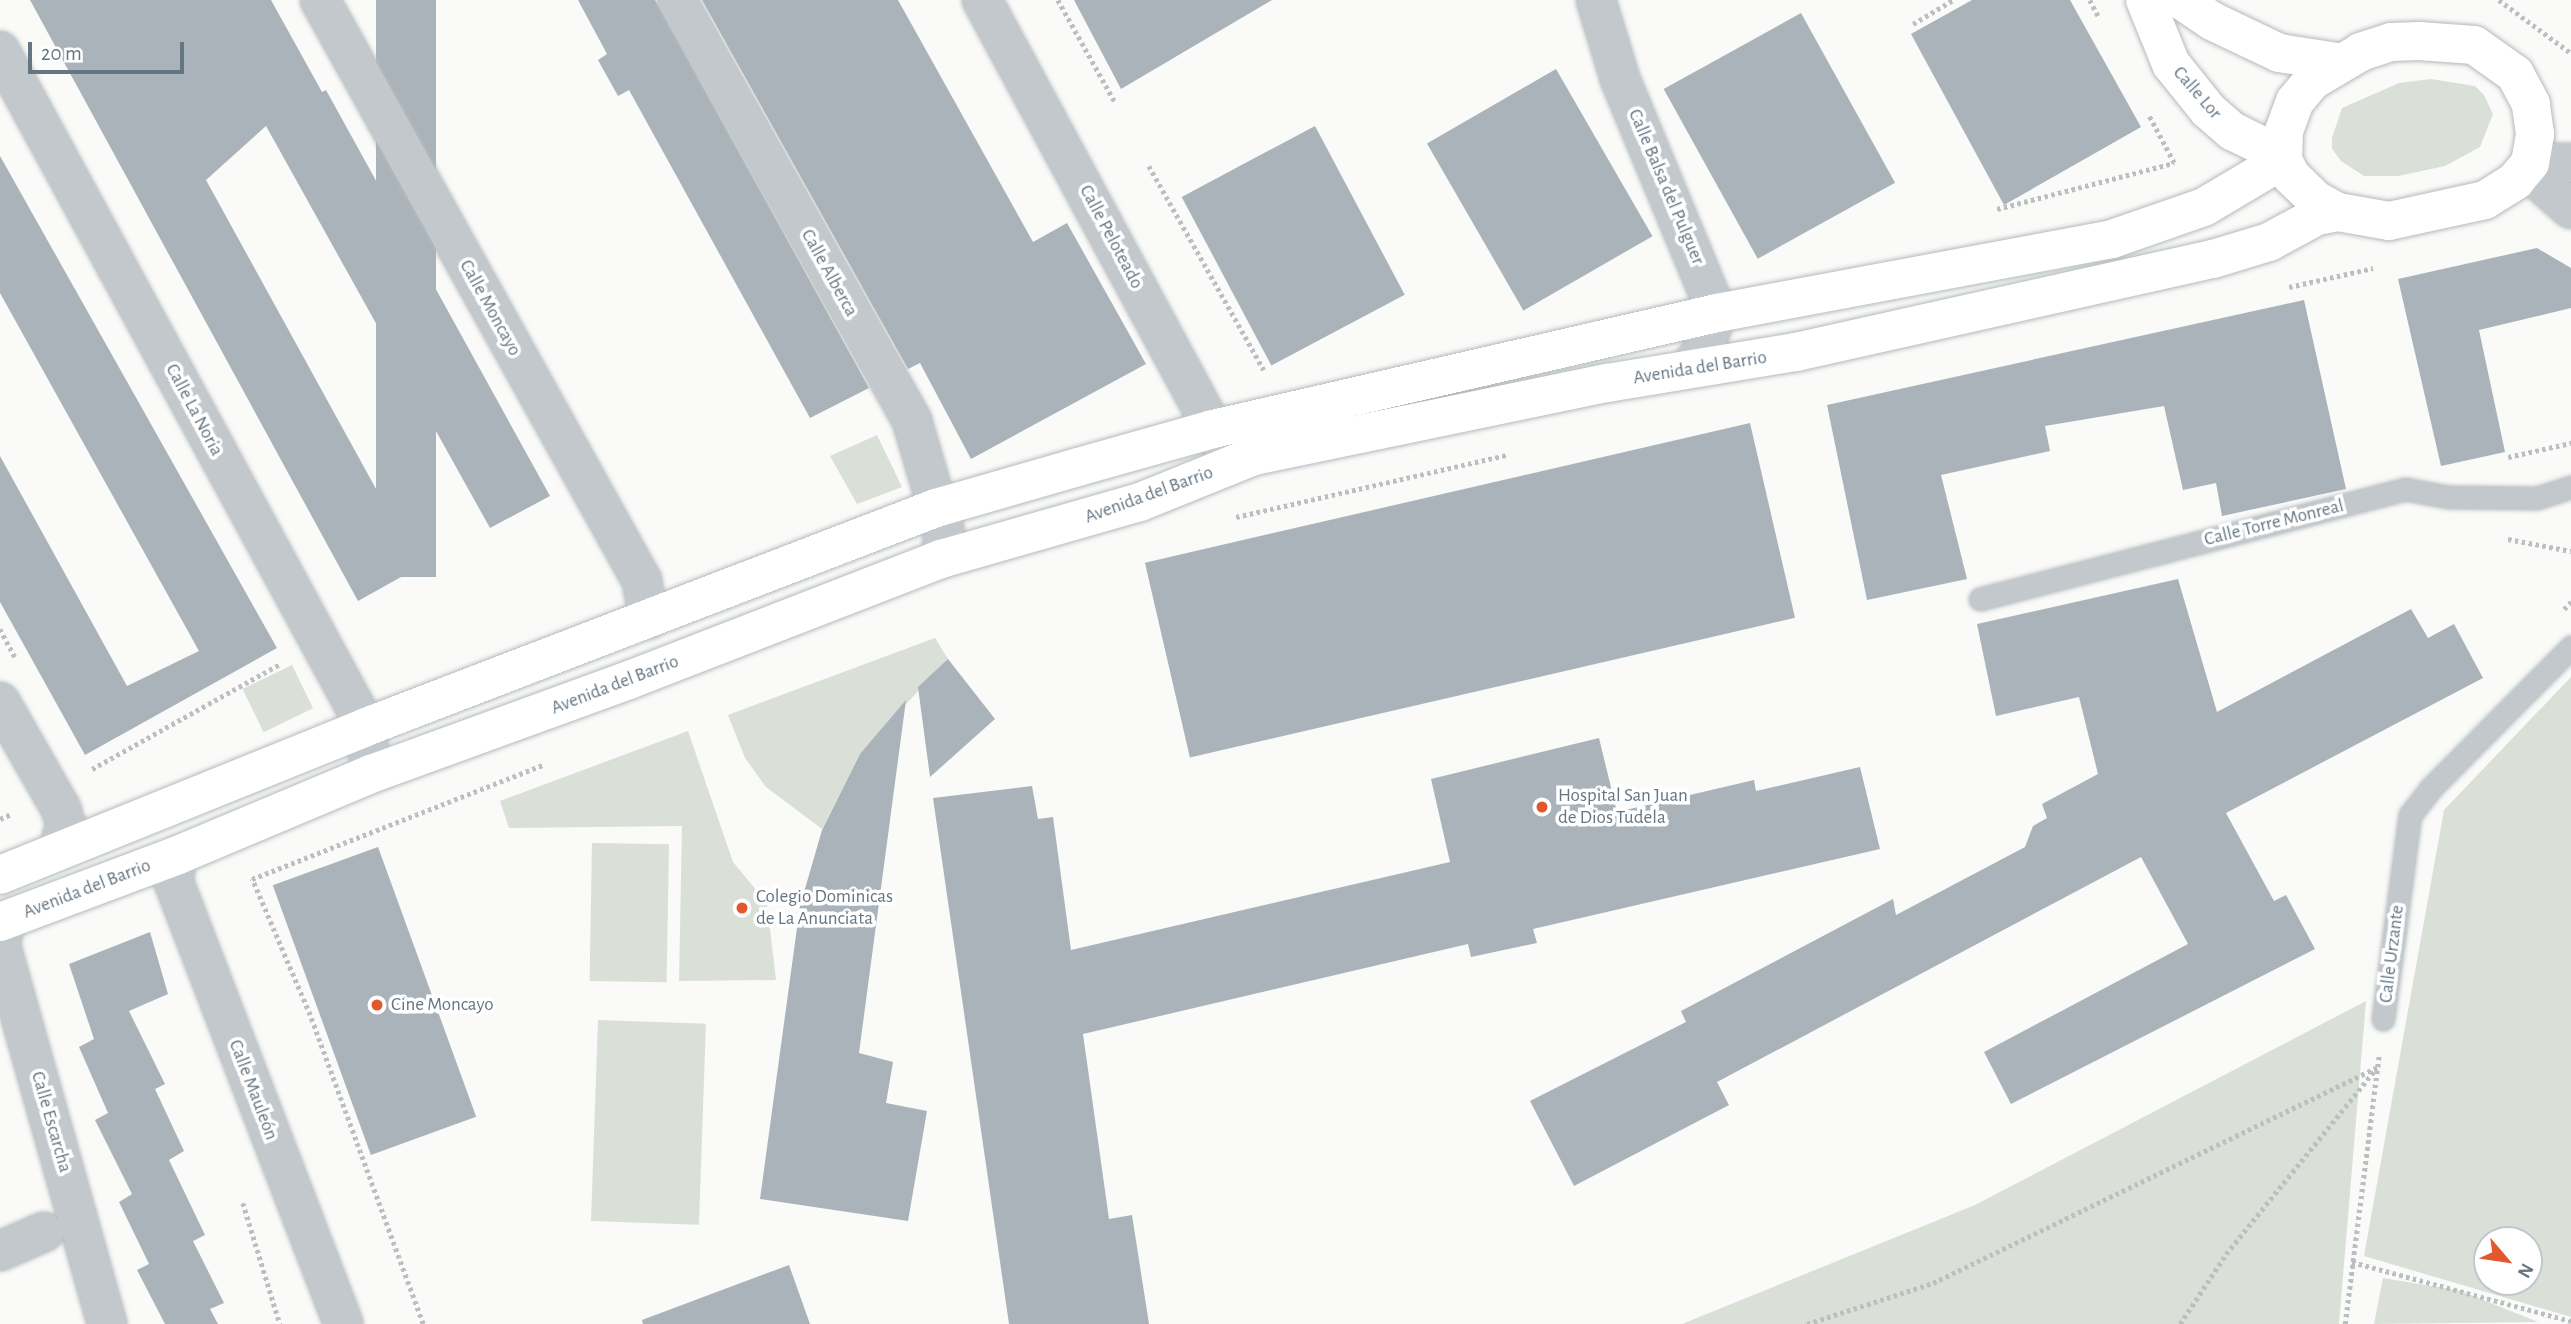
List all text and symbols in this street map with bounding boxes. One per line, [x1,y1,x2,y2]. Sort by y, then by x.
scale bar [32,28,187,72]
text: 20 m [41,43,82,64]
street label: Calle Lor [2168,62,2226,124]
street label: Calle Balsa del Pulguer [1623,106,1709,268]
street label: Calle Peloteado [1074,181,1148,293]
street label: Calle Alberca [796,225,862,321]
street label: Calle Moncayo [454,256,526,360]
street label: Avenida del Barrio [1632,346,1768,390]
street label: Calle La Noria [160,360,228,460]
street label: Avenida del Barrio [1082,461,1216,529]
street label: Calle Torre Monreal [2202,495,2346,551]
street label: Avenida del Barrio [548,650,682,720]
place label: Hospital San Juan de Dios Tudela [1558,785,1688,829]
marker: Hospital San Juan de Dios Tudela [1532,797,1552,817]
street label: Avenida del Barrio [20,854,154,924]
place label: Colegio Dominicas de La Anunciata [756,886,893,930]
marker: Colegio Dominicas de La Anunciata [734,900,750,916]
street label: Calle Urzante [2375,904,2409,1004]
place label: Cine Moncayo [391,994,494,1016]
marker: Cine Moncayo [369,997,385,1013]
street label: Calle Mauleón [223,1037,283,1143]
street label: Calle Escarcha [26,1069,76,1175]
north arrow [2473,1226,2543,1296]
text: N [2514,1260,2537,1281]

